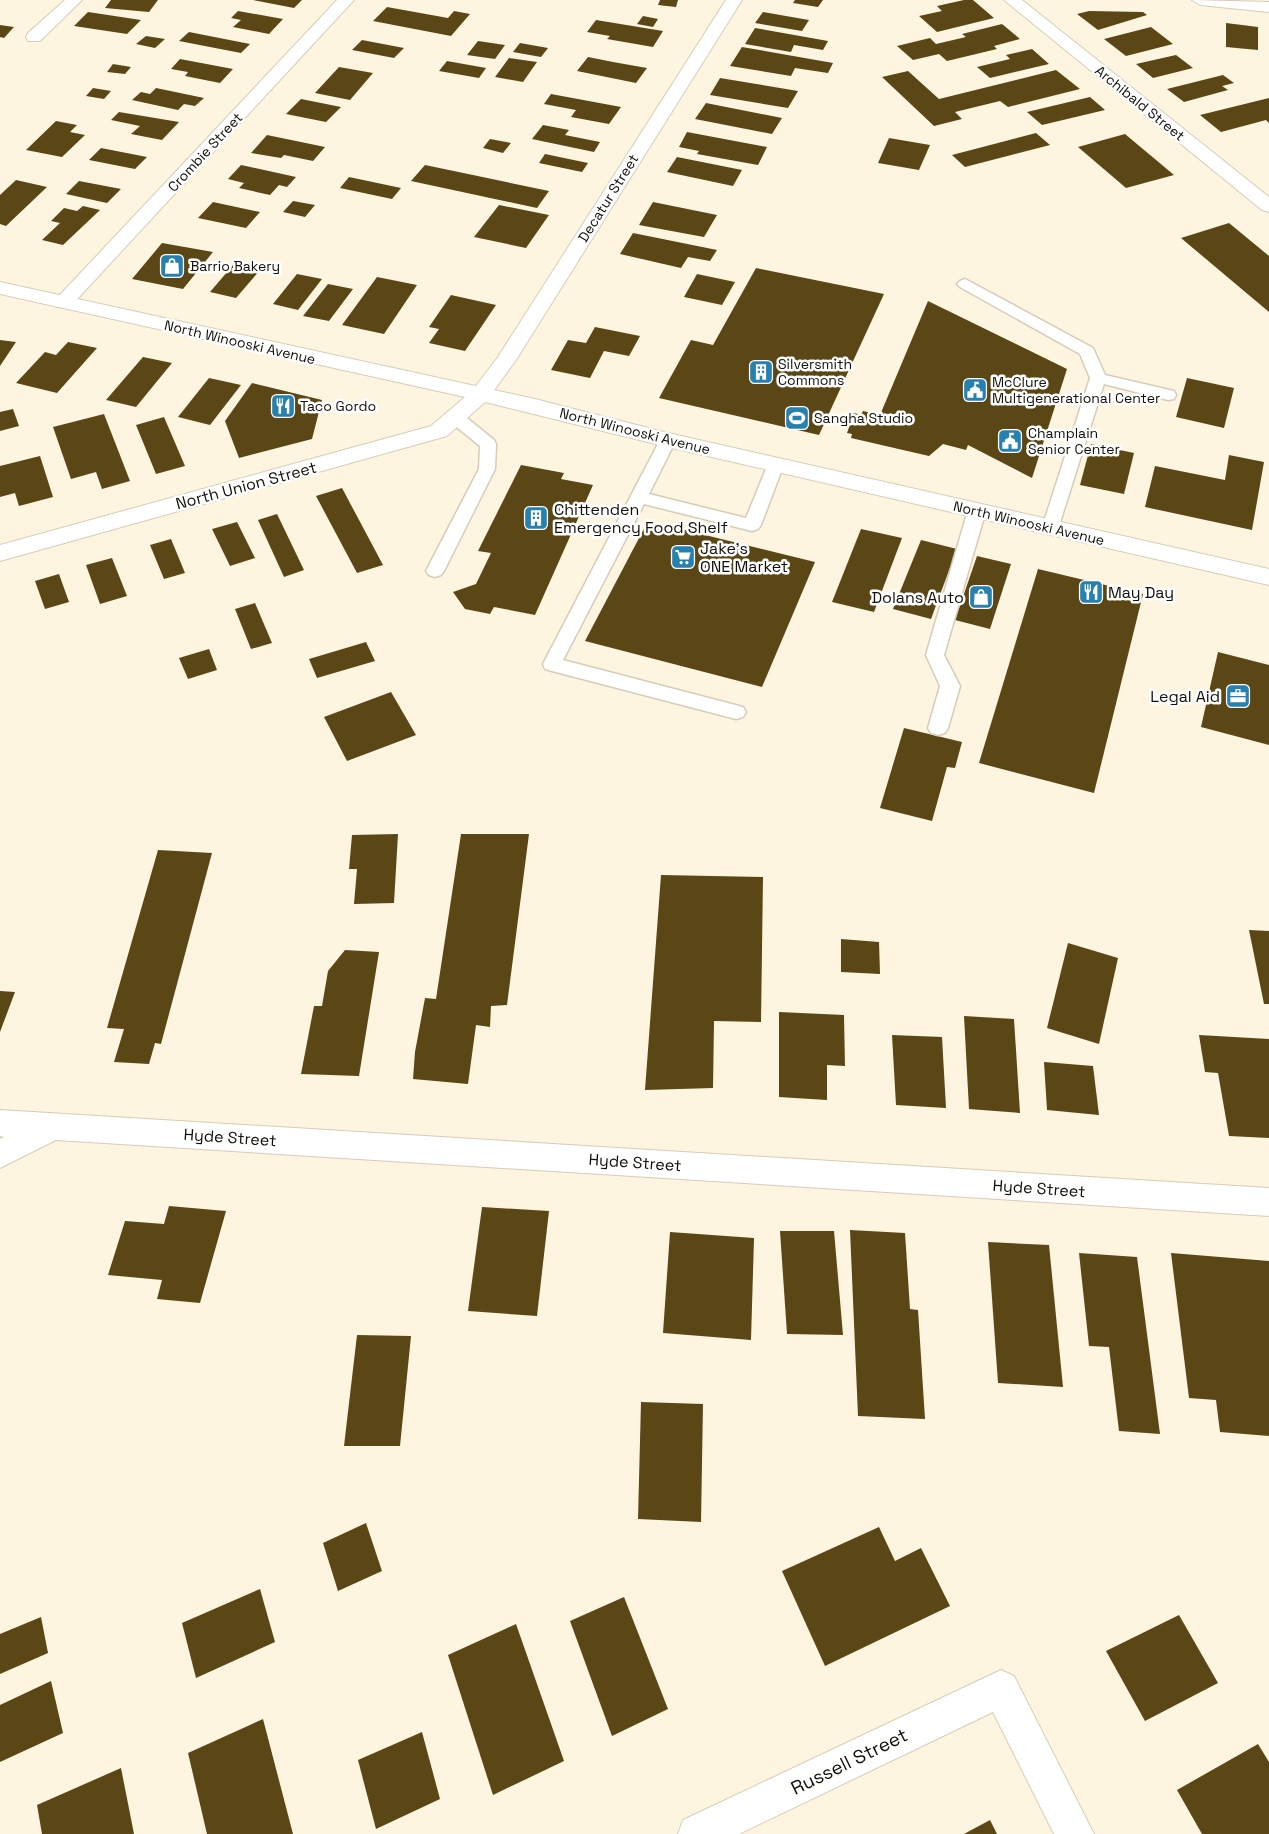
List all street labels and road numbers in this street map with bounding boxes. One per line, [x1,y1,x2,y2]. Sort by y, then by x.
street label: Archibald Street [1092,61,1188,145]
street label: Crombie Street [164,109,246,195]
street label: Decatur Street [574,151,642,245]
street label: North Winooski Avenue [163,316,317,368]
street label: North Winooski Avenue [558,404,712,458]
street label: North Union Street [173,457,319,514]
street label: North Winooski Avenue [952,497,1106,549]
street label: Hyde Street [183,1124,277,1151]
street label: Hyde Street [588,1149,682,1176]
street label: Hyde Street [992,1175,1086,1202]
street label: Russell Street [787,1722,912,1801]

